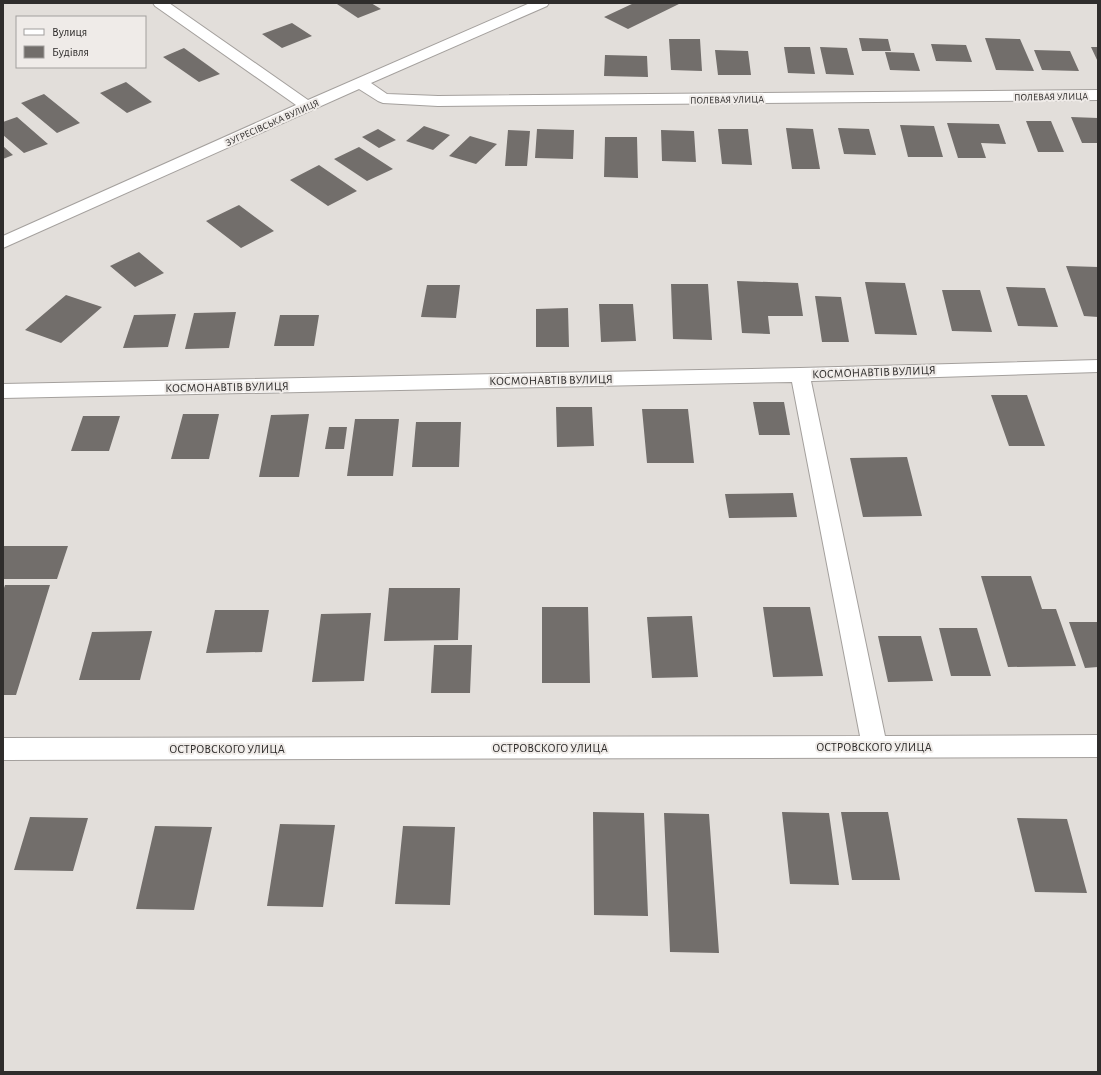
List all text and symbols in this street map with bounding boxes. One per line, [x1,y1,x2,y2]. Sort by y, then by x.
legend [16,16,146,68]
text: Вулиця [52,26,87,39]
text: Будівля [52,46,89,59]
street label: ПОЛЕВАЯ УЛИЦА [1014,91,1088,103]
street label: ПОЛЕВАЯ УЛИЦА [690,94,764,106]
street label: ЗУГРЕСІВСЬКА ВУЛИЦЯ [224,98,321,148]
street label: КОСМОНАВТІВ ВУЛИЦЯ [812,364,936,380]
street label: КОСМОНАВТІВ ВУЛИЦЯ [489,373,613,387]
street label: КОСМОНАВТІВ ВУЛИЦЯ [165,380,289,394]
street label: ОСТРОВСКОГО УЛИЦА [816,741,932,753]
street label: ОСТРОВСКОГО УЛИЦА [492,742,608,754]
street label: ОСТРОВСКОГО УЛИЦА [169,743,285,755]

